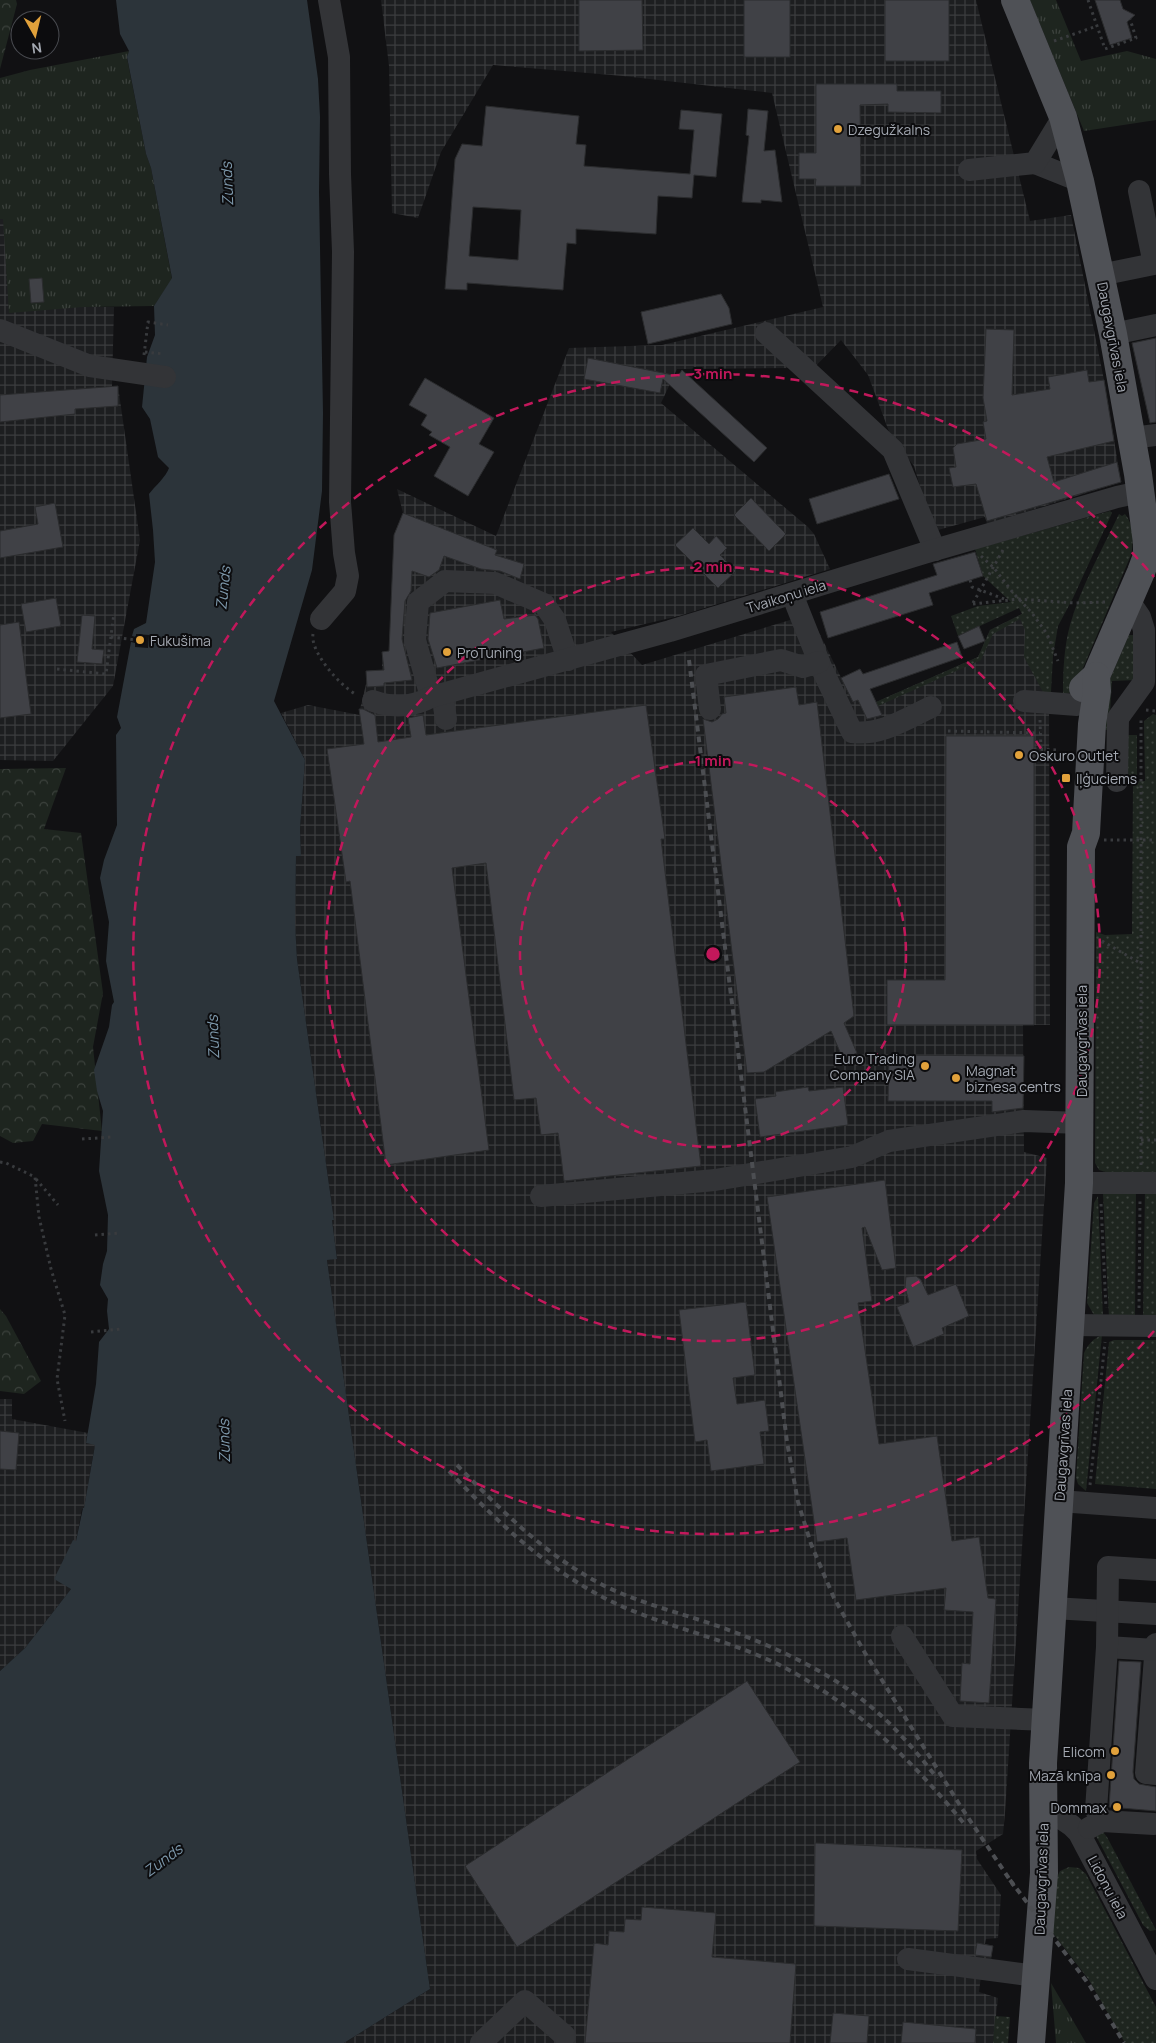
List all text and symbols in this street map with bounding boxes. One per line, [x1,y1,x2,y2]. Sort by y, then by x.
north arrow [10,10,60,60]
text: N [31,38,43,58]
place label: Dzegužkalns [848,120,930,139]
marker: Dzegužkalns [832,123,844,135]
water label: Zunds [216,161,238,206]
street label: Daugavgrīvas iela [1093,280,1133,394]
text: 3 min [694,363,732,384]
text: 2 min [693,556,733,577]
water label: Zunds [210,564,236,611]
street label: Tvaikoņu iela [744,575,828,618]
place label: Fukušima [150,631,211,650]
marker: Fukušima [134,634,146,646]
place label: ProTuning [457,643,522,662]
marker: ProTuning [441,646,453,658]
place label: Oskuro Outlet [1029,746,1119,765]
marker: Oskuro Outlet [1013,749,1025,761]
text: 1 min [695,750,731,771]
place label: Iļģuciems [1076,769,1137,789]
marker: Iļģuciems [1060,772,1072,784]
centre of rings [704,945,722,963]
street label: Daugavgrīvas iela [1072,985,1091,1097]
water label: Zunds [202,1014,224,1059]
place label: Euro Trading Company SIA [830,1049,915,1084]
marker: Euro Trading Company SIA [919,1060,931,1072]
place label: Magnat biznesa centrs [966,1061,1061,1096]
marker: Magnat biznesa centrs [950,1072,962,1084]
street label: Daugavgrīvas iela [1050,1389,1076,1501]
water label: Zunds [213,1418,235,1463]
place label: Elicom [1063,1742,1105,1761]
marker: Elicom [1109,1745,1121,1757]
place label: Mazā knīpa [1029,1766,1101,1785]
marker: Mazā knīpa [1105,1769,1117,1781]
place label: Dommax [1050,1798,1108,1817]
marker: Dommax [1111,1801,1123,1813]
street label: Daugavgrīvas iela [1030,1823,1052,1935]
water label: Zunds [139,1838,188,1882]
street label: Lidoņu iela [1083,1852,1133,1922]

